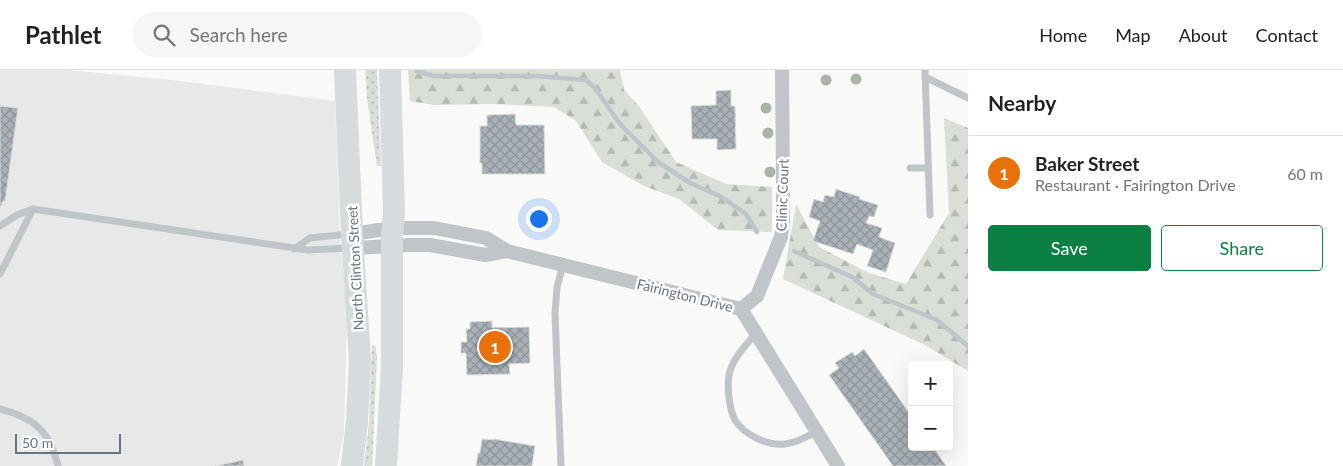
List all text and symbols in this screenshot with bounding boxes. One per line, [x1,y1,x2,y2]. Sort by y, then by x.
search box [132,12,482,57]
text: Pathlet [25,20,102,49]
icon: search [150,21,178,49]
text: Search here [190,23,288,46]
text: Home [1039,24,1087,46]
text: Map [1115,24,1151,46]
text: About [1179,24,1228,46]
text: Contact [1256,24,1318,46]
text: Nearby [988,90,1056,115]
text: Baker Street [1035,152,1139,175]
street label: Clinic Court [772,158,792,232]
text: 1 [999,164,1009,183]
text: 60 m [1287,164,1323,183]
text: Restaurant · Fairington Drive [1035,175,1236,194]
street label: North Clinton Street [343,205,367,331]
your location [526,206,552,232]
button: Save [988,225,1151,271]
button: Share [1161,225,1323,271]
street label: Fairington Drive [635,275,735,315]
pin: 1 [479,328,511,366]
map controls [908,361,953,451]
button: + [908,361,953,406]
button: − [908,406,953,451]
scale bar [15,431,121,454]
text: 50 m [22,434,53,451]

